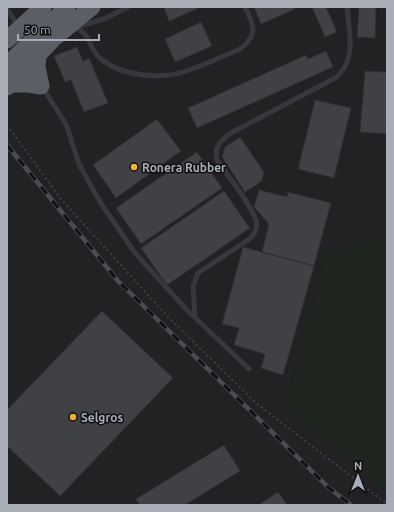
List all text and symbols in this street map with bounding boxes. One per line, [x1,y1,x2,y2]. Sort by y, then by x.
scale bar [18,16,99,42]
text: 50 m [24,23,51,36]
place label: Ronera Rubber [142,161,226,174]
marker: Ronera Rubber [129,162,139,172]
place label: Selgros [81,411,123,424]
marker: Selgros [68,412,78,422]
north arrow [338,456,378,496]
text: N [354,460,362,472]

